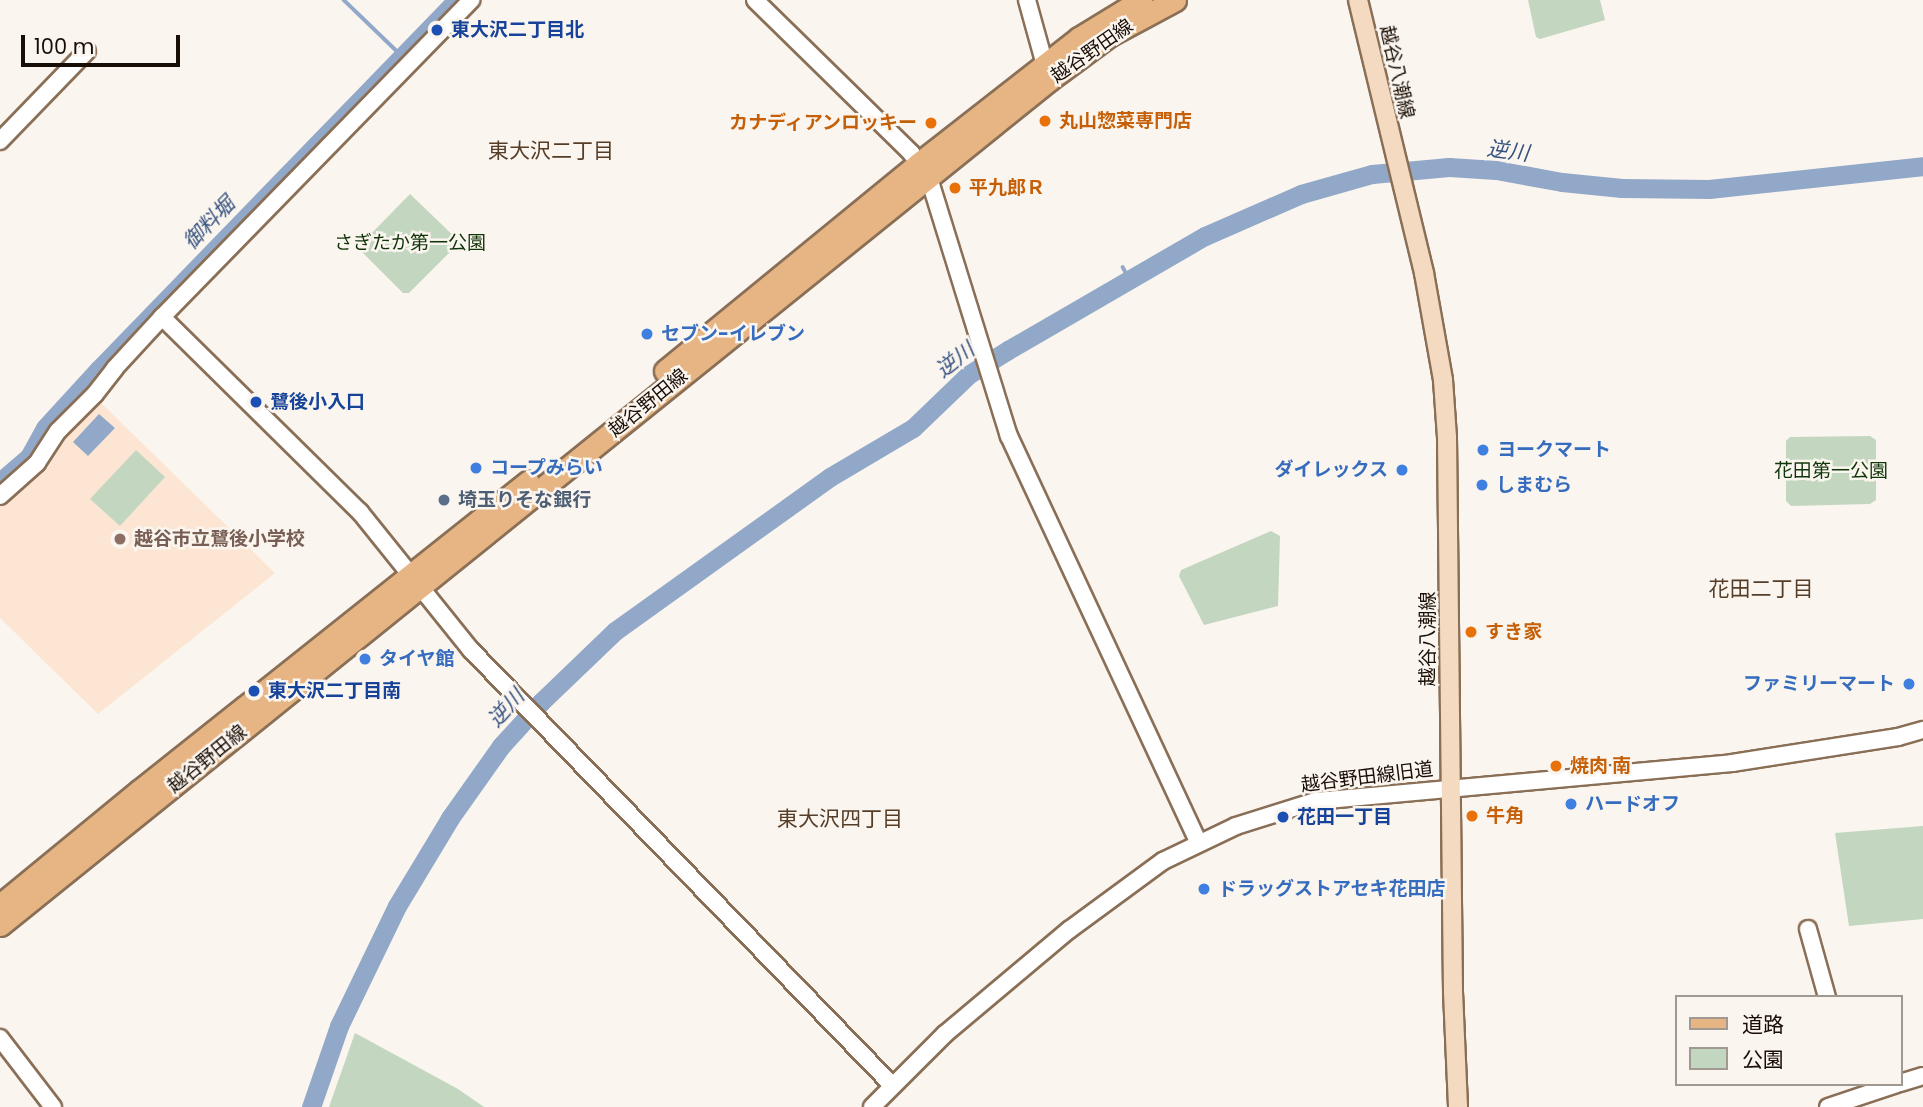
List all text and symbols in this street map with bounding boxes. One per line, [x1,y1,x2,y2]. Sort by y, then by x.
street label: 越谷野田線 [1047,14,1137,88]
place label: 東大沢二丁目北 [451,19,584,41]
scale bar [24,21,184,65]
marker: 東大沢二丁目北 [429,22,445,38]
street label: 越谷八潮線 [1375,23,1419,121]
text: 100 m [34,32,94,61]
place label: 丸山惣菜専門店 [1059,110,1192,132]
place label: カナディアンロッキー [727,112,917,134]
marker: 丸山惣菜専門店 [1037,113,1053,129]
marker: カナディアンロッキー [923,115,939,131]
water label: 逆川 [1486,136,1530,166]
district label: 東大沢二丁目 [488,138,614,164]
place label: 平九郎Ｒ [969,177,1045,199]
marker: 平九郎Ｒ [947,180,963,196]
water label: 御料堀 [178,192,240,254]
park label: さぎたか第一公園 [334,232,486,254]
place label: セブン-イレブン [661,323,805,345]
marker: セブン-イレブン [639,326,655,342]
water label: 逆川 [931,337,979,383]
street label: 越谷野田線 [604,364,692,442]
place label: 鷺後小入口 [270,391,365,413]
marker: 鷺後小入口 [248,394,264,410]
place label: ヨークマート [1497,439,1611,461]
marker: ヨークマート [1475,442,1491,458]
place label: コープみらい [490,457,604,479]
place label: ダイレックス [1274,459,1388,481]
marker: コープみらい [468,460,484,476]
park label: 花田第一公園 [1774,460,1888,482]
marker: ダイレックス [1394,462,1410,478]
place label: しまむら [1496,474,1572,496]
marker: しまむら [1474,477,1490,493]
place label: 埼玉りそな銀行 [458,489,591,511]
marker: 埼玉りそな銀行 [436,492,452,508]
place label: 越谷市立鷺後小学校 [134,528,305,550]
marker: 越谷市立鷺後小学校 [112,531,128,547]
district label: 花田二丁目 [1709,576,1813,602]
street label: 越谷八潮線 [1417,592,1439,686]
place label: すき家 [1485,621,1542,643]
marker: すき家 [1463,624,1479,640]
place label: タイヤ館 [379,648,455,670]
marker: タイヤ館 [357,651,373,667]
place label: ファミリーマート [1743,673,1895,695]
marker: ファミリーマート [1901,676,1917,692]
place label: 東大沢二丁目南 [268,680,401,702]
marker: 東大沢二丁目南 [246,683,262,699]
water label: 逆川 [483,684,529,732]
street label: 越谷野田線 [163,720,251,798]
place label: 焼肉 南 [1570,755,1631,777]
street label: 越谷野田線旧道 [1300,758,1434,796]
marker: 焼肉 南 [1548,758,1564,774]
place label: ハードオフ [1585,793,1680,815]
marker: ハードオフ [1563,796,1579,812]
place label: 牛角 [1486,805,1524,827]
district label: 東大沢四丁目 [777,806,903,832]
place label: 花田一丁目 [1297,806,1392,828]
marker: 牛角 [1464,808,1480,824]
marker: 花田一丁目 [1275,809,1291,825]
place label: ドラッグストアセキ花田店 [1218,878,1446,900]
marker: ドラッグストアセキ花田店 [1196,881,1212,897]
legend [1674,995,1902,1086]
text: 道路 [1742,1010,1784,1039]
text: 公園 [1742,1045,1784,1074]

